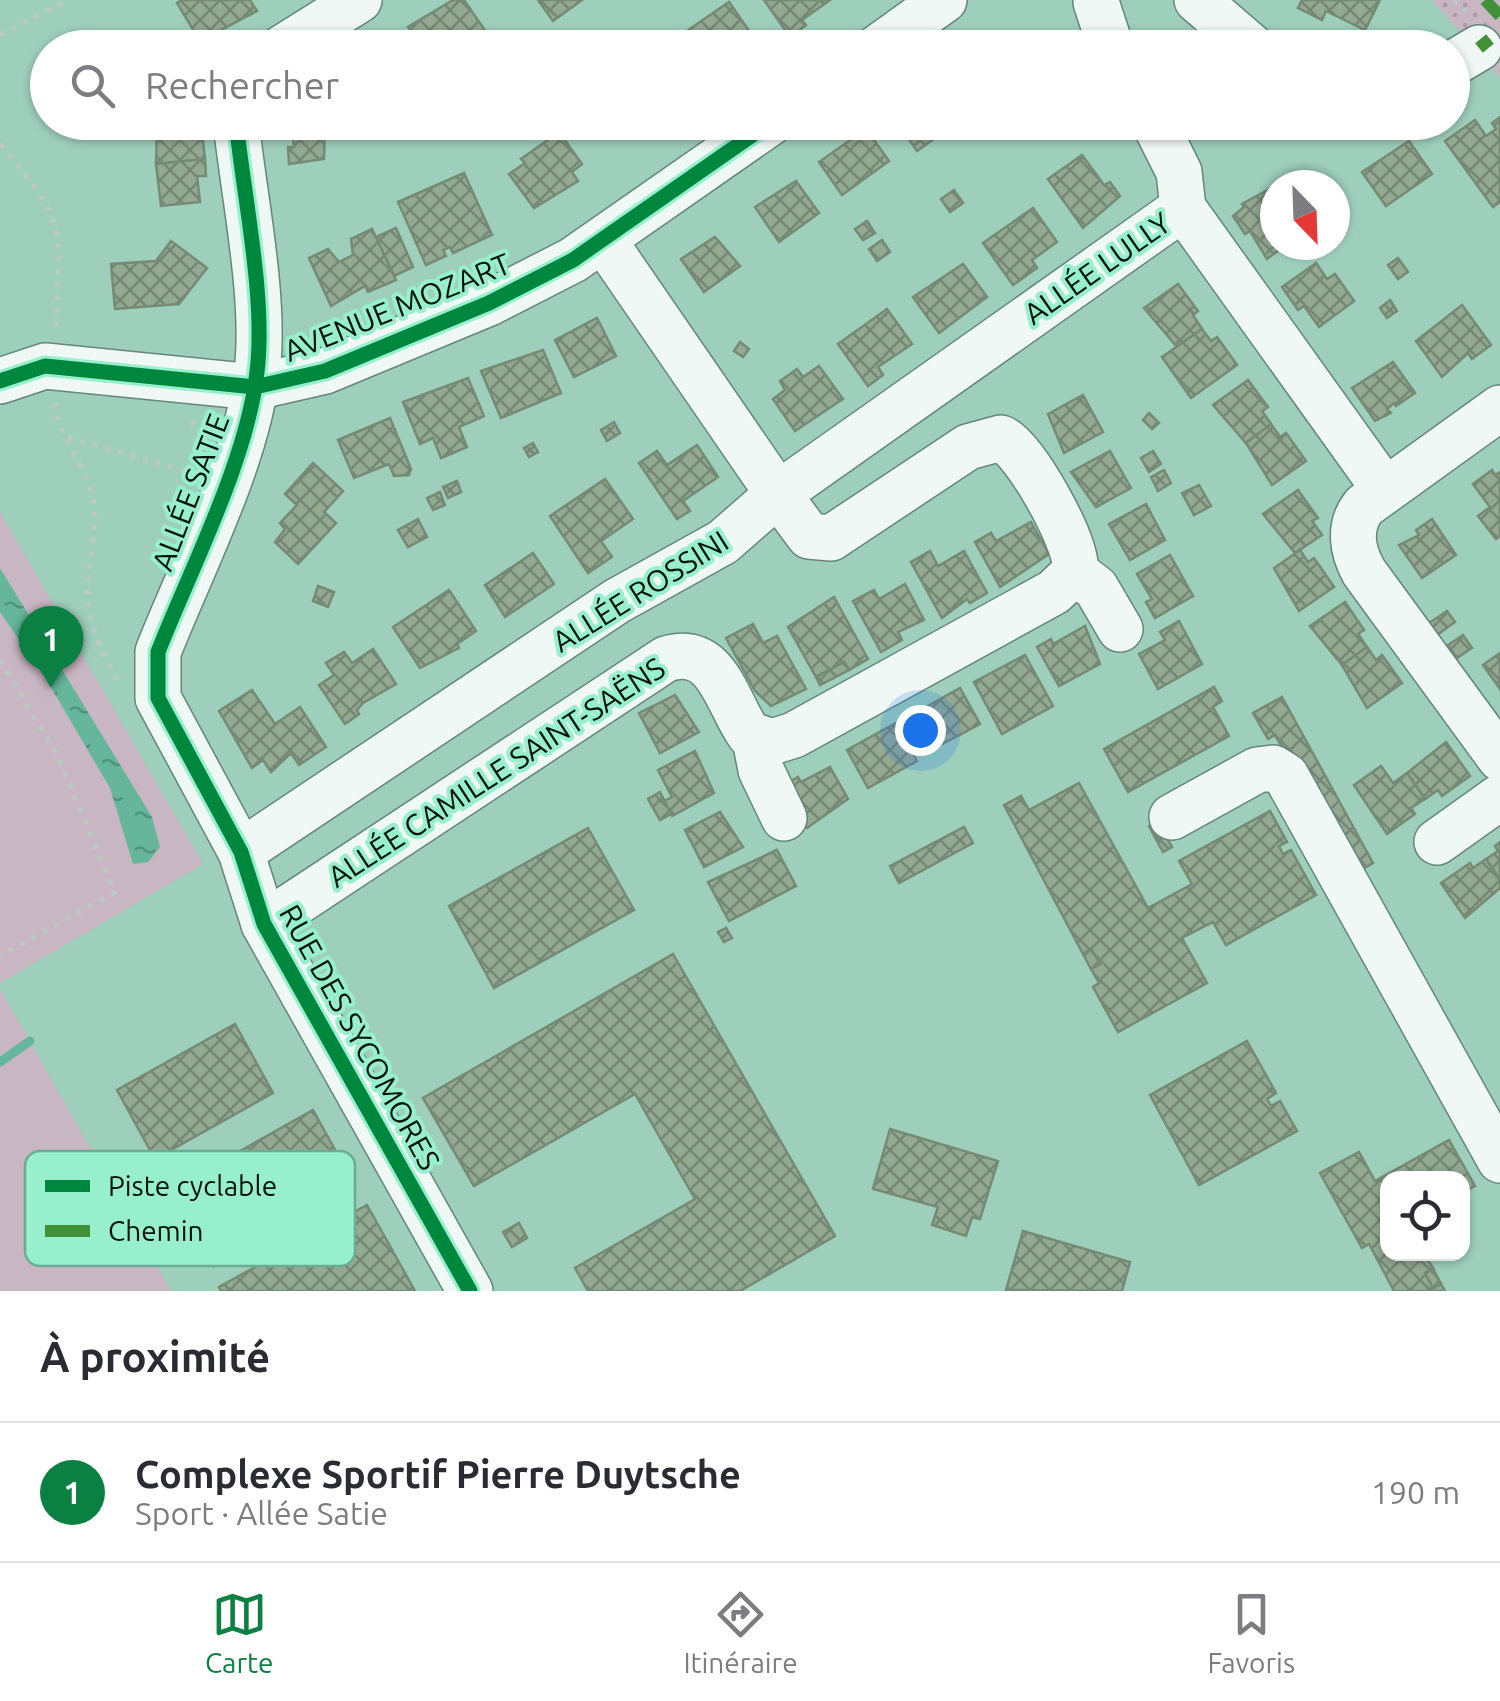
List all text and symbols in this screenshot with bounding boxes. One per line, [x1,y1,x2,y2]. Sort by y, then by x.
search box [30,30,1470,140]
icon: search [65,58,120,113]
text: Rechercher [145,64,339,106]
north arrow [1260,170,1350,260]
street label: ALLÉE LULLY [1017,204,1177,331]
street label: AVENUE MOZART [279,246,515,368]
street label: ALLÉE SATIE [144,408,235,575]
street label: ALLÉE ROSSINI [545,523,734,659]
pin: 1 [18,606,84,688]
street label: ALLÉE CAMILLE SAINT-SAËNS [321,649,671,894]
your location [895,705,946,756]
street label: RUE DES SYCOMORES [273,899,447,1175]
legend [25,1151,355,1266]
text: Piste cyclable [108,1170,277,1201]
map controls [1380,1171,1470,1261]
button: locate [1380,1171,1470,1261]
text: Chemin [108,1215,204,1246]
text: À proximité [40,1333,270,1380]
text: Complexe Sportif Pierre Duytsche [135,1453,741,1495]
text: 1 [63,1474,82,1510]
text: 190 m [1371,1474,1460,1510]
text: Sport · Allée Satie [135,1495,388,1531]
tab: Carte [205,1587,274,1678]
tab: Itinéraire [683,1587,798,1678]
tab: Favoris [1207,1587,1295,1678]

